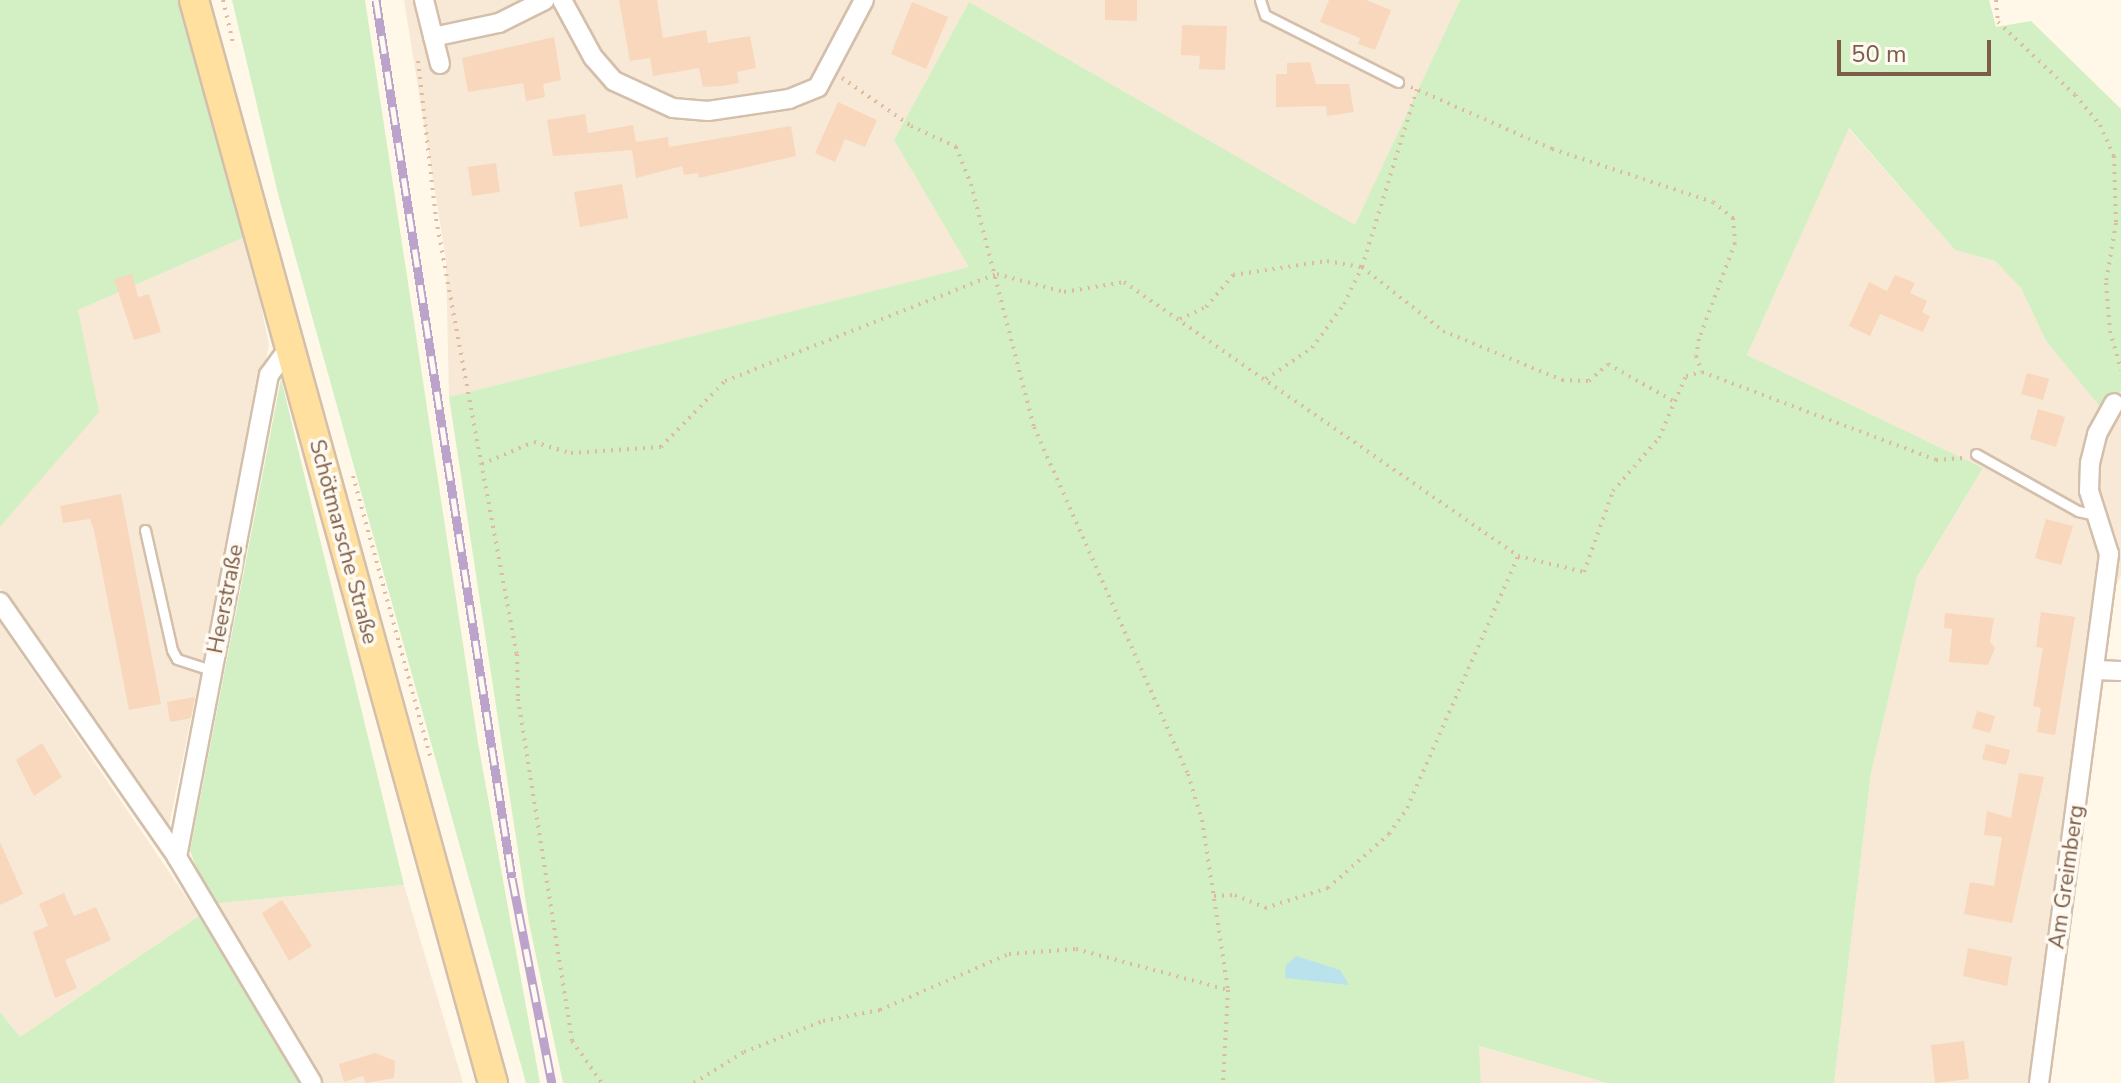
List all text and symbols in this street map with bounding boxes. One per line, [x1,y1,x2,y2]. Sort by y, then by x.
scale bar [1841,24,1995,74]
text: 50 m [1851,38,1907,70]
street label: Schötmarsche Straße [303,437,383,647]
street label: Heerstraße [202,542,250,656]
street label: Am Greimberg [2044,803,2090,951]

